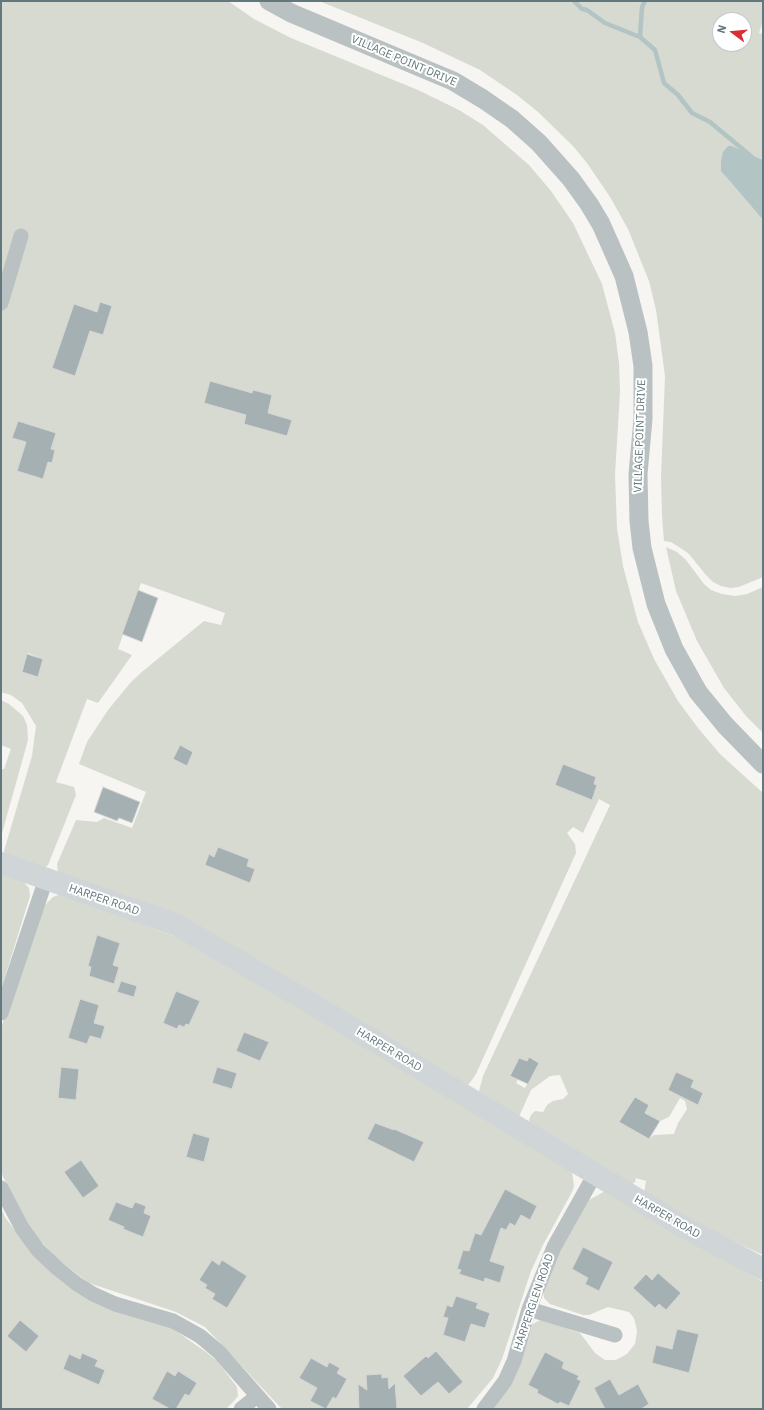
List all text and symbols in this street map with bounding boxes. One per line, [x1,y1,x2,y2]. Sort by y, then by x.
north arrow [712,12,752,52]
text: N [714,23,729,35]
street label: VILLAGE POINT DRIVE [349,33,459,89]
street label: VILLAGE POINT DRIVE [631,379,649,493]
street label: HARPER ROAD [67,882,141,918]
street label: HARPER ROAD [354,1025,424,1075]
street label: HARPER ROAD [632,1193,702,1241]
street label: HARPERGLEN ROAD [511,1252,557,1352]

